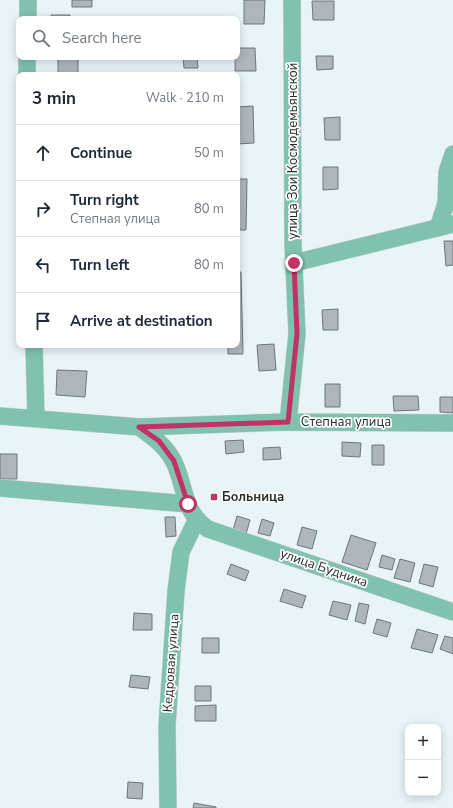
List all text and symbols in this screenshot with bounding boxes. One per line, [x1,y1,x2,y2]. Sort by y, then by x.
search box [16,16,240,60]
icon: search [30,27,52,49]
text: Search here [62,28,142,48]
street label: улица Зои Космодемьянской [284,63,302,239]
text: 3 min [32,87,76,110]
text: Walk · 210 m [146,89,224,107]
icon: ahead [32,142,54,164]
text: Continue [70,143,132,163]
text: 50 m [194,144,224,162]
text: Turn right [70,190,139,210]
icon: right [32,198,54,220]
text: 80 m [194,200,224,218]
text: Степная улица [70,210,160,228]
icon: left [32,254,54,276]
route end [285,254,303,272]
text: Turn left [70,255,129,275]
text: 80 m [194,256,224,274]
icon: arrive [32,310,54,332]
text: Arrive at destination [70,311,213,331]
street label: Степная улица [301,413,391,431]
place label: Больница [222,488,284,506]
marker: Больница [209,492,219,502]
route start [179,495,197,513]
street label: улица Будника [278,545,370,591]
street label: Кедровая улица [159,613,183,713]
map controls [405,724,441,796]
button: + [405,724,441,760]
button: − [405,760,441,796]

